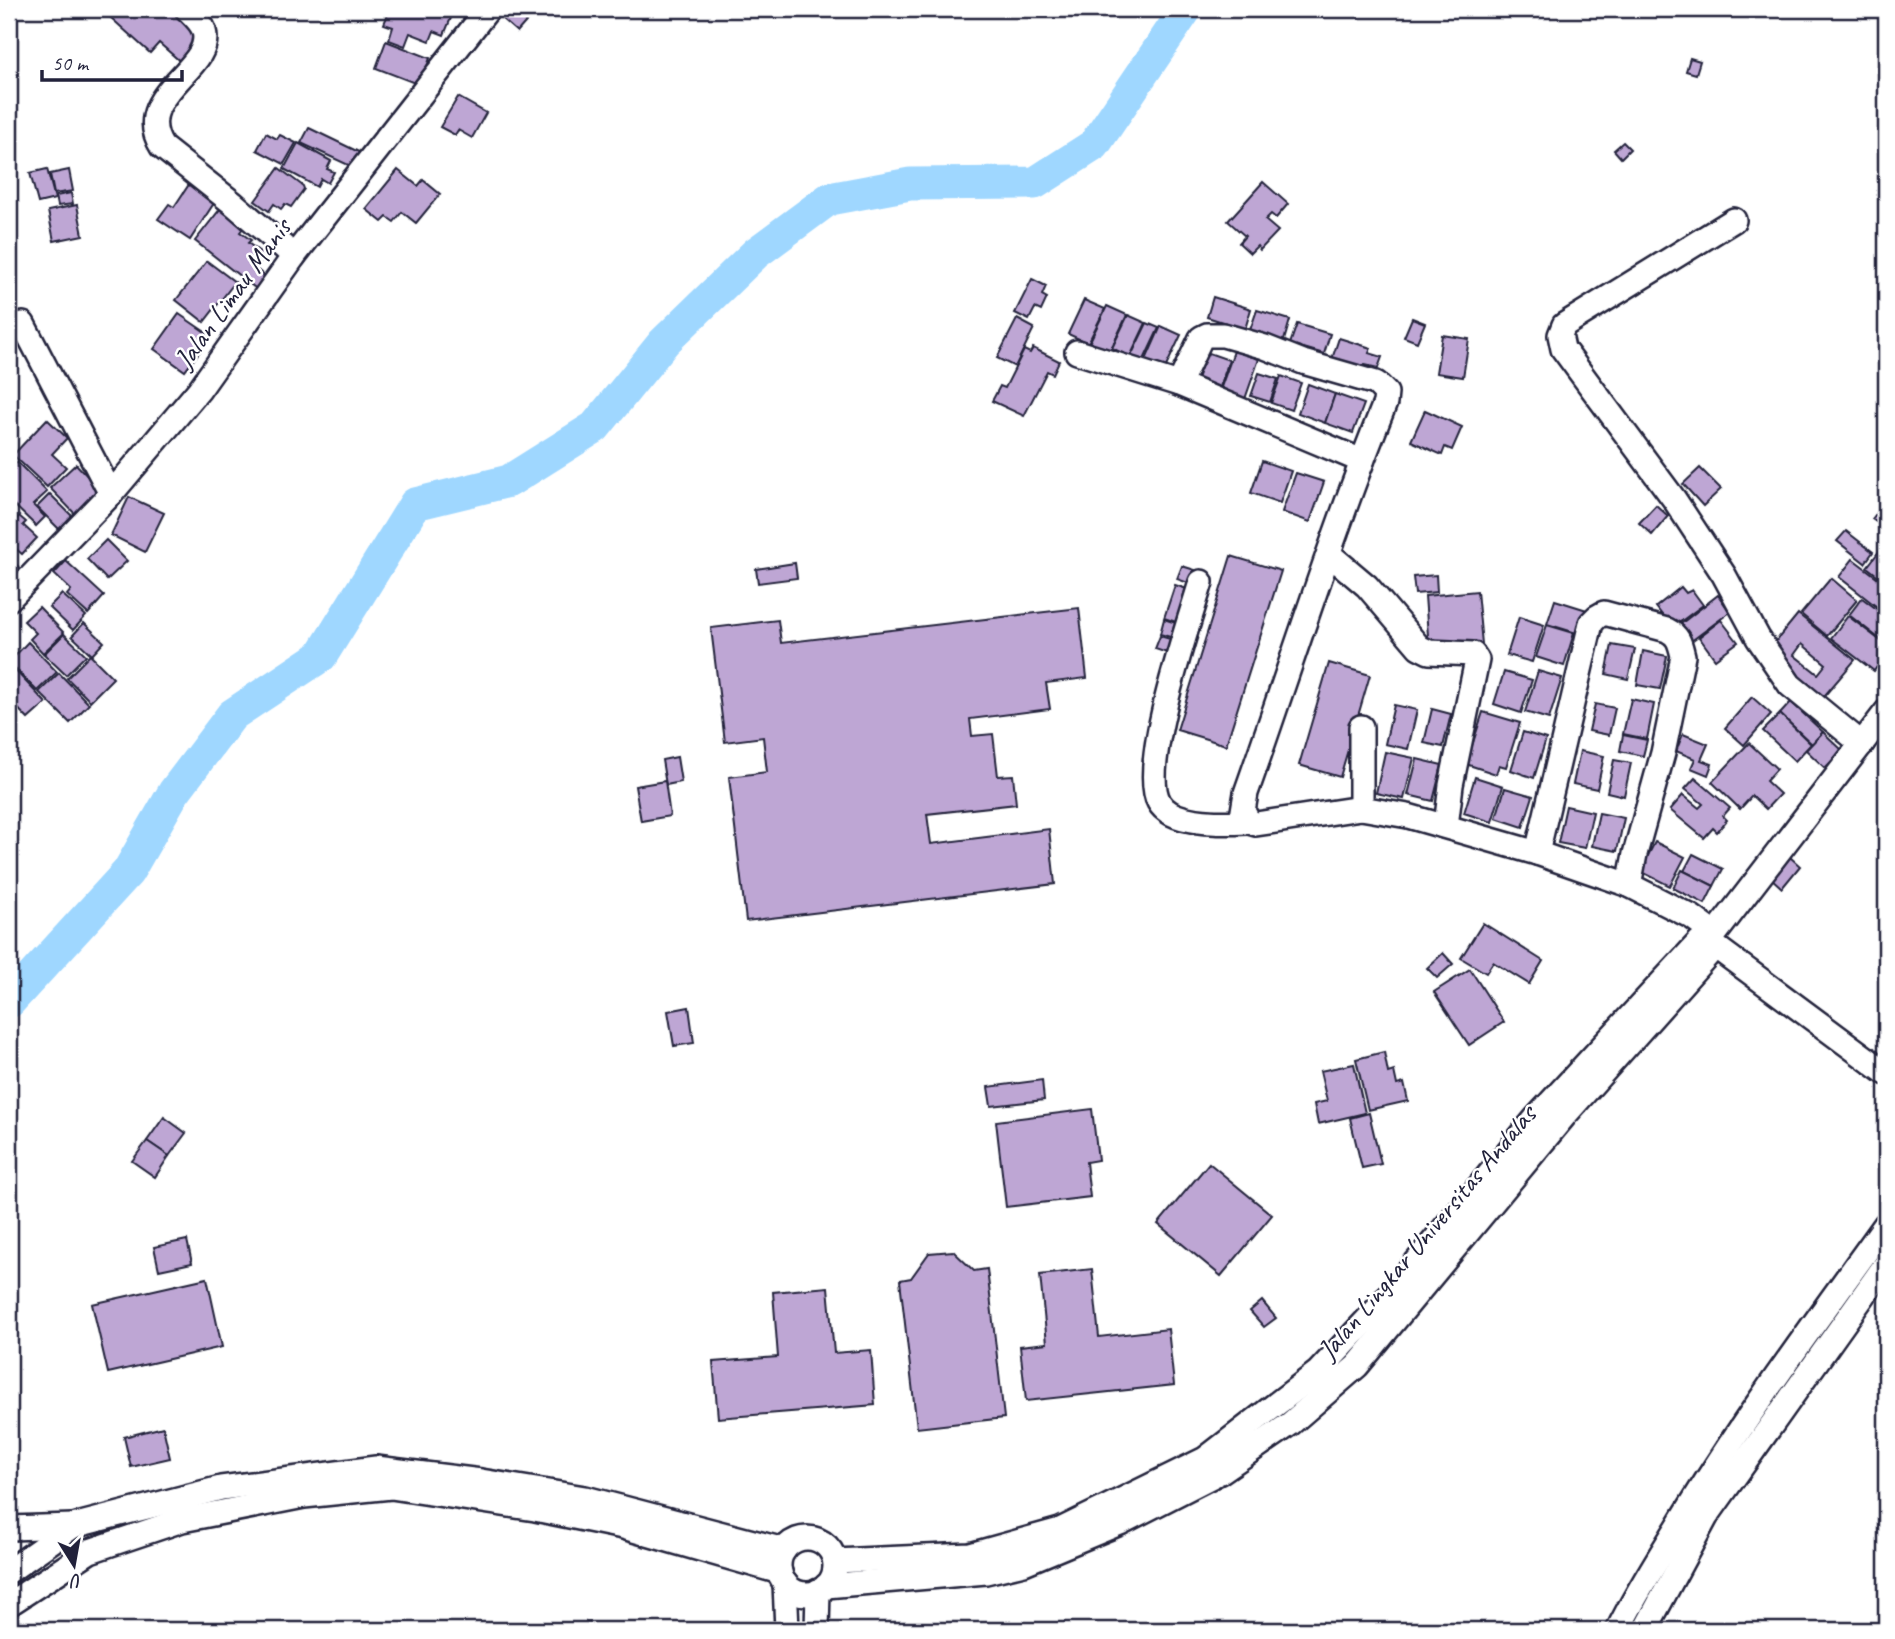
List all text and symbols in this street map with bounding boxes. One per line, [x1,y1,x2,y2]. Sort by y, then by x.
scale bar [42,38,182,82]
text: 50 m [52,50,90,76]
street label: Jalan Limau Manis [165,209,300,377]
street label: Jalan Lingkar Universitas Andalas [1308,1096,1545,1368]
north arrow [38,1530,108,1600]
text: U [67,1568,84,1594]

